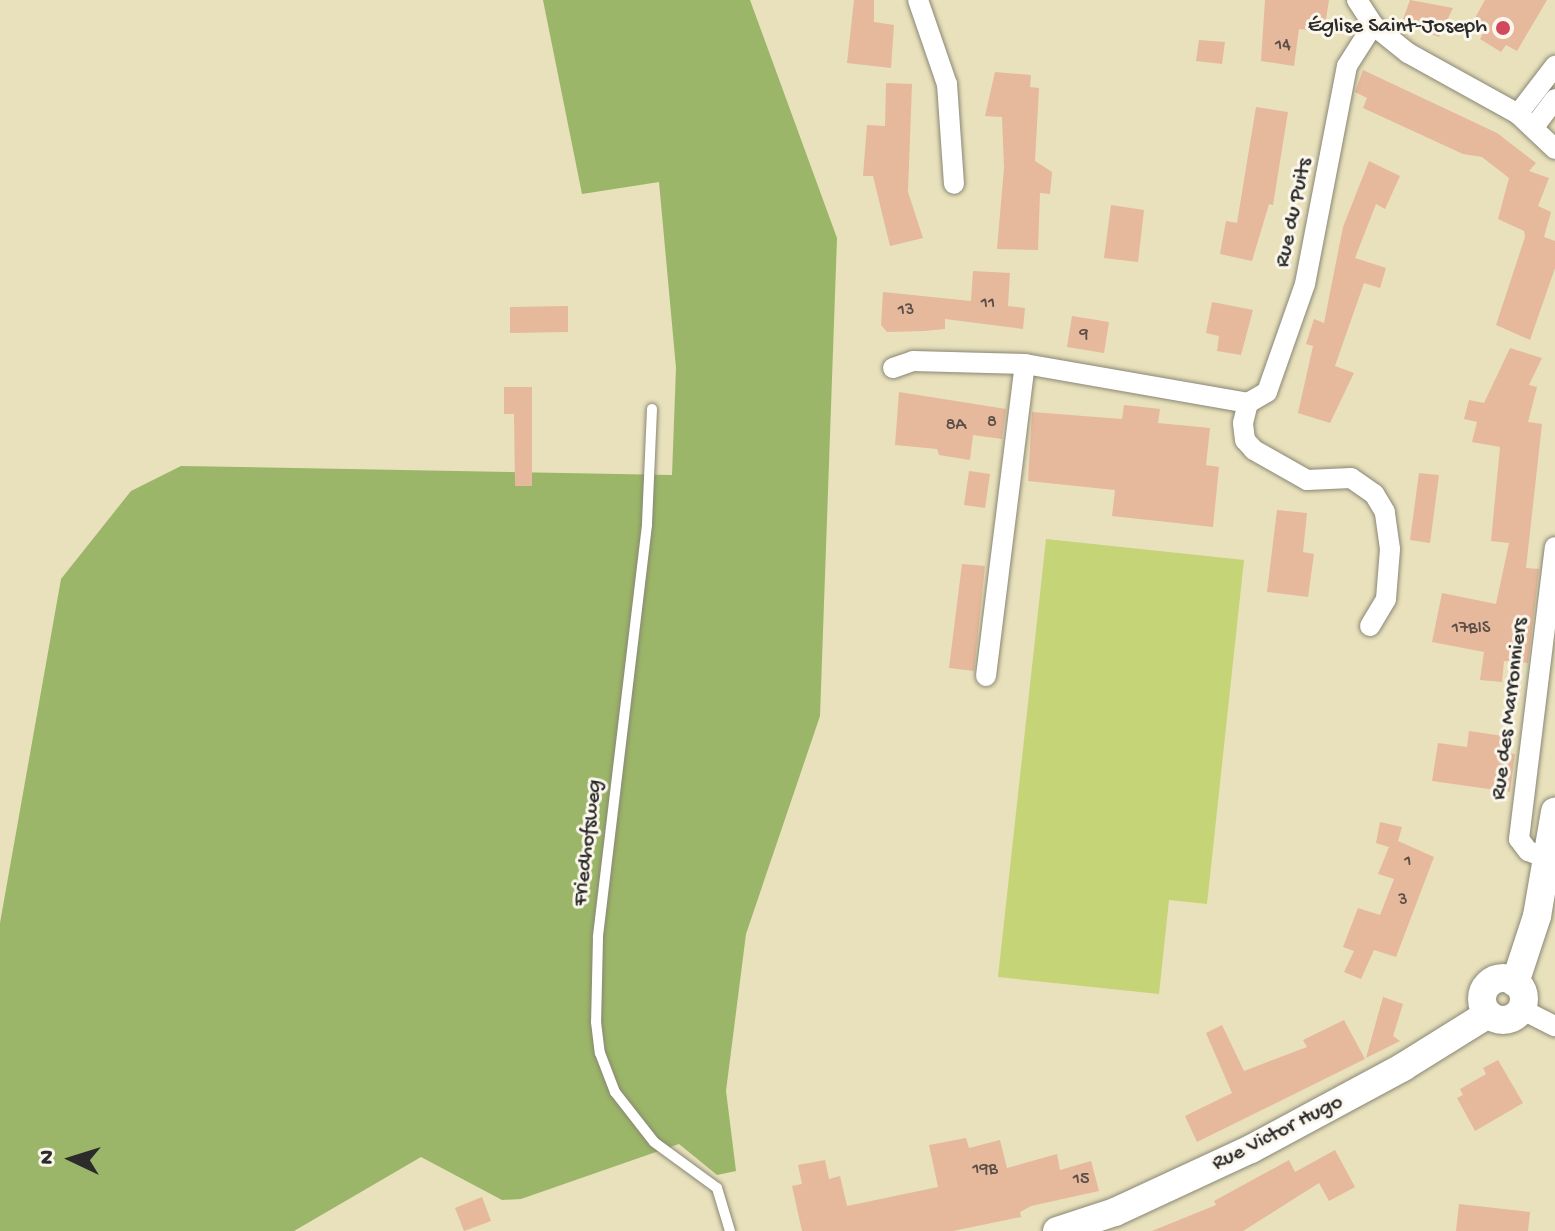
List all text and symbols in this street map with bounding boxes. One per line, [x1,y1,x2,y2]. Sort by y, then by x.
place label: Église Saint-Joseph [1308,15,1487,41]
marker: Église Saint-Joseph [1494,19,1512,37]
house number: 14 [1275,35,1291,57]
street label: Rue du Puits [1271,156,1319,270]
house number: 11 [981,293,995,315]
house number: 13 [898,300,914,322]
house number: 9 [1079,324,1089,346]
house number: 8 [987,412,997,434]
house number: 8A [946,415,966,437]
street label: Rue des Marronniers [1487,616,1535,802]
house number: 17BIS [1452,618,1490,640]
street label: Friedhofsweg [568,778,610,908]
house number: 1 [1404,851,1412,873]
house number: 3 [1398,890,1408,912]
street label: Rue Victor Hugo [1208,1090,1348,1178]
north arrow [32,1119,112,1199]
text: N [35,1149,62,1165]
house number: 19B [972,1159,998,1181]
house number: 15 [1073,1169,1089,1191]

